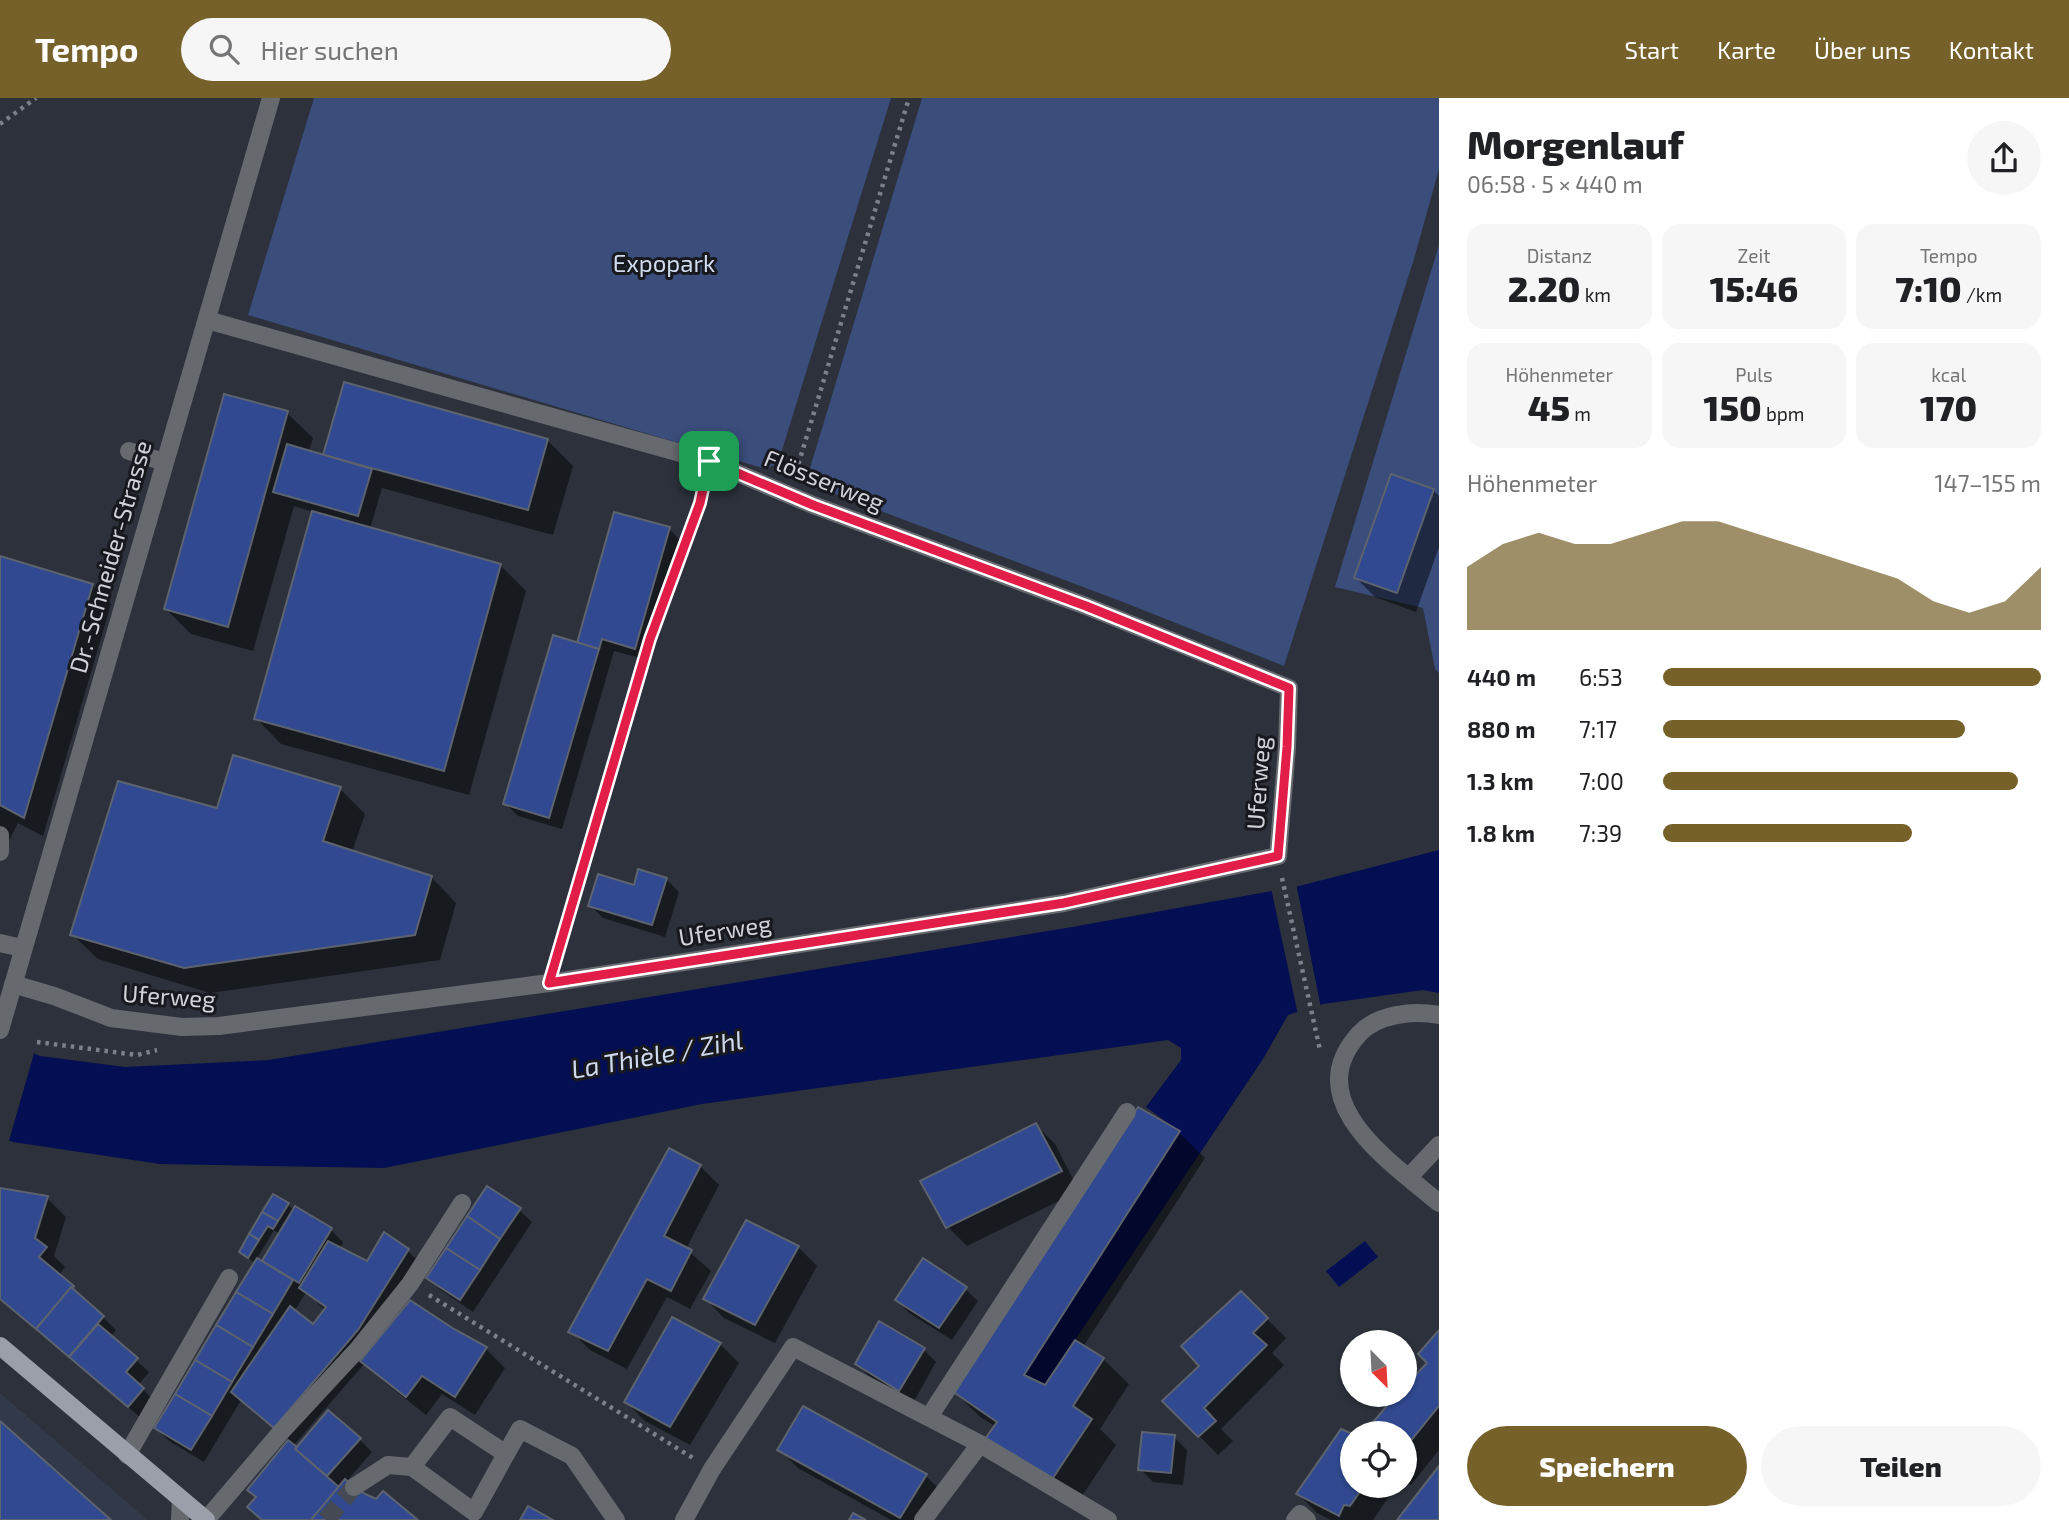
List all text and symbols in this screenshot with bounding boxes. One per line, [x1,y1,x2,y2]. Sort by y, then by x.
search box [181,18,671,81]
text: Tempo [35,29,139,69]
icon: search [205,30,243,68]
text: Hier suchen [261,34,399,65]
text: Start [1625,35,1679,64]
text: Karte [1717,35,1776,64]
text: Über uns [1814,35,1911,64]
text: Kontakt [1949,35,2034,64]
text: Morgenlauf [1467,121,1684,167]
button: share [1967,121,2041,195]
text: 06:58 · 5 × 440 m [1467,170,1643,198]
text: Distanz [1527,244,1592,267]
text: Zeit [1738,244,1770,267]
text: Tempo [1920,244,1977,267]
park label: Expopark [613,248,715,277]
text: 2.20 [1508,267,1580,309]
text: 15:46 [1710,267,1798,309]
text: 7:10 [1895,267,1962,309]
text: km [1580,283,1611,306]
text: /km [1962,283,2002,306]
text: Höhenmeter [1505,363,1613,386]
text: Puls [1735,363,1773,386]
text: kcal [1931,363,1966,386]
text: 45 [1528,386,1570,428]
text: 150 [1704,386,1762,428]
text: 170 [1920,386,1977,428]
text: m [1570,402,1591,425]
text: bpm [1762,402,1804,425]
pin [679,431,739,491]
street label: Dr.-Schneider-Strasse [62,437,157,676]
icon: arrive [690,442,728,480]
street label: Flösserweg [760,442,889,517]
text: Höhenmeter [1467,469,1597,497]
text: 147–155 m [1934,469,2041,497]
text: 440 m [1467,663,1536,691]
text: 6:53 [1579,663,1623,691]
text: 880 m [1467,715,1535,743]
text: 7:17 [1579,715,1617,743]
street label: Uferweg [1240,735,1275,831]
text: 1.3 km [1467,767,1534,795]
text: 7:00 [1579,767,1624,795]
text: 1.8 km [1467,819,1535,847]
text: 7:39 [1579,819,1622,847]
street label: Uferweg [676,908,773,951]
street label: Uferweg [121,978,217,1013]
water label: La Thièle / Zihl [568,1023,745,1084]
north arrow [1340,1330,1418,1407]
map controls [1340,1330,1417,1498]
button: locate [1340,1421,1417,1498]
button: Speichern [1467,1426,1747,1506]
button: Teilen [1761,1426,2041,1506]

